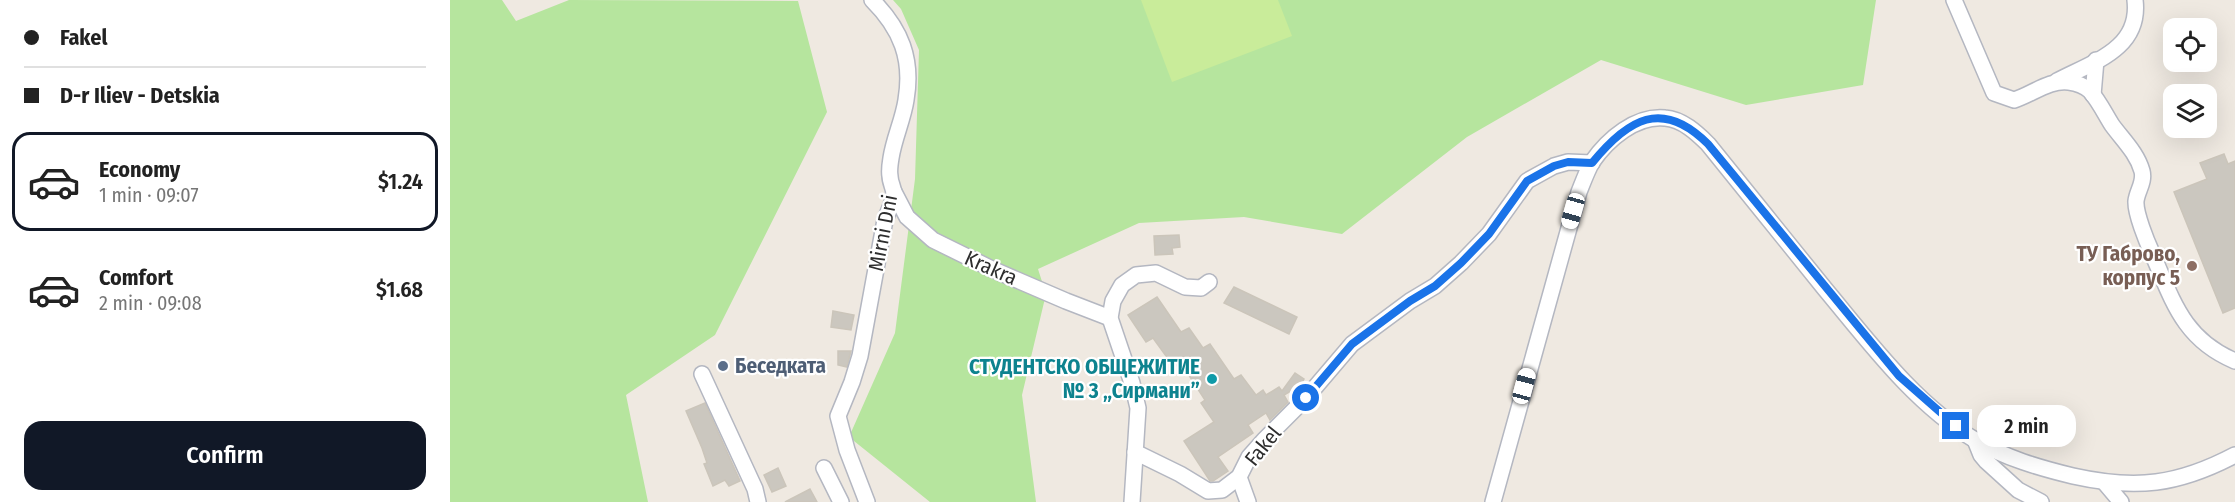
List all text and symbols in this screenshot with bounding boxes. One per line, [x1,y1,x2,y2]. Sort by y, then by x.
map controls [2163,18,2217,138]
button: locate [2163,18,2217,72]
text: Fakel [60,24,107,51]
text: D-r Iliev - Detskia [60,82,220,109]
button: layers [2163,84,2217,138]
icon: car [27,155,81,209]
text: Economy [99,156,180,183]
text: $1.24 [378,168,423,195]
text: 1 min · 09:07 [99,183,198,207]
car [1559,191,1587,231]
street label: Mirni Dni [863,193,903,273]
place label: ТУ Габрово, корпус 5 [2076,241,2180,291]
street label: Krakra [961,245,1021,291]
marker: ТУ Габрово, корпус 5 [2185,259,2199,273]
icon: car [27,263,81,317]
text: Comfort [99,264,173,291]
text: $1.68 [376,276,423,303]
text: 2 min · 09:08 [99,291,202,315]
place label: Беседката [735,353,826,379]
place label: СТУДЕНТСКО ОБЩЕЖИТИЕ № 3 „Сирмани” [969,354,1200,404]
marker: Беседката [716,359,730,373]
car [1511,366,1537,406]
marker: СТУДЕНТСКО ОБЩЕЖИТИЕ № 3 „Сирмани” [1205,372,1219,386]
route start [1292,384,1319,411]
callout: 2 min [1977,405,2076,447]
route end [1942,412,1969,439]
text: 2 min [2004,414,2049,438]
street label: Fakel [1239,420,1287,471]
button: Confirm [24,421,426,490]

